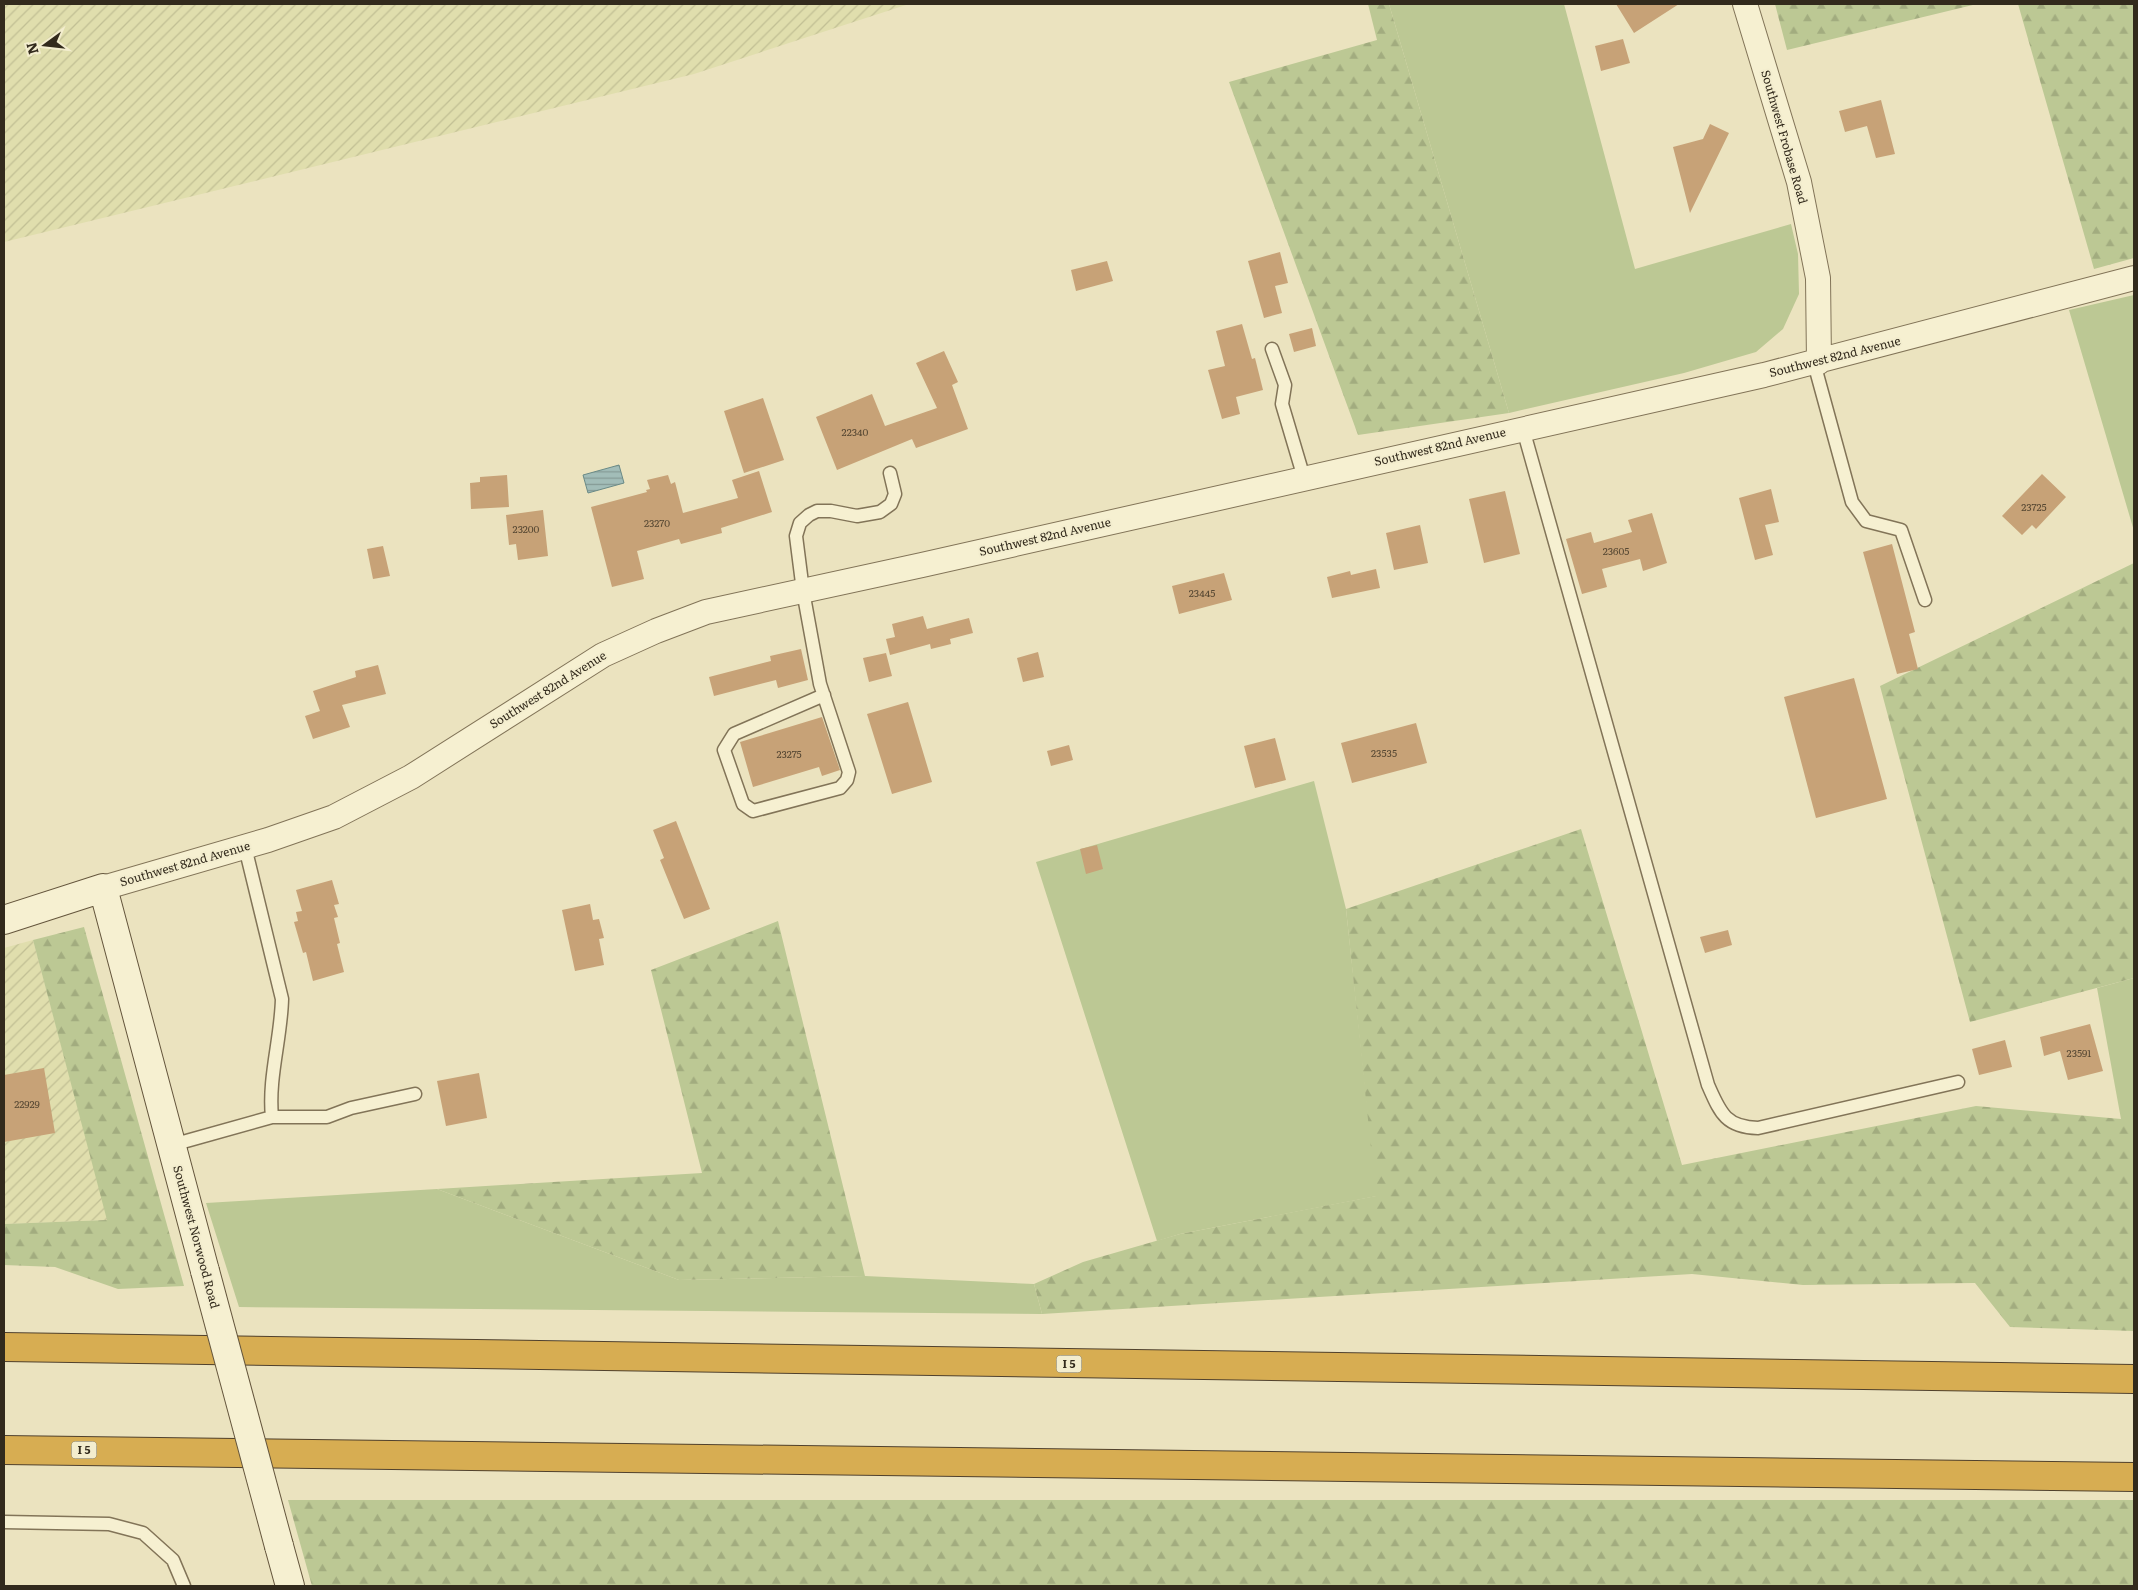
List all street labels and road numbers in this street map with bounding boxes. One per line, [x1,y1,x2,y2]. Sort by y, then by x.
street label: Southwest Frobase Road [1757,68,1813,206]
street label: Southwest 82nd Avenue [1767,331,1902,381]
street label: Southwest 82nd Avenue [1372,422,1507,470]
street label: Southwest 82nd Avenue [977,512,1112,560]
street label: Southwest 82nd Avenue [486,646,609,732]
street label: Southwest 82nd Avenue [117,836,252,890]
street label: Southwest Norwood Road [169,1163,225,1311]
road number: I 5 [1056,1356,1082,1372]
road number: I 5 [72,1442,96,1458]

